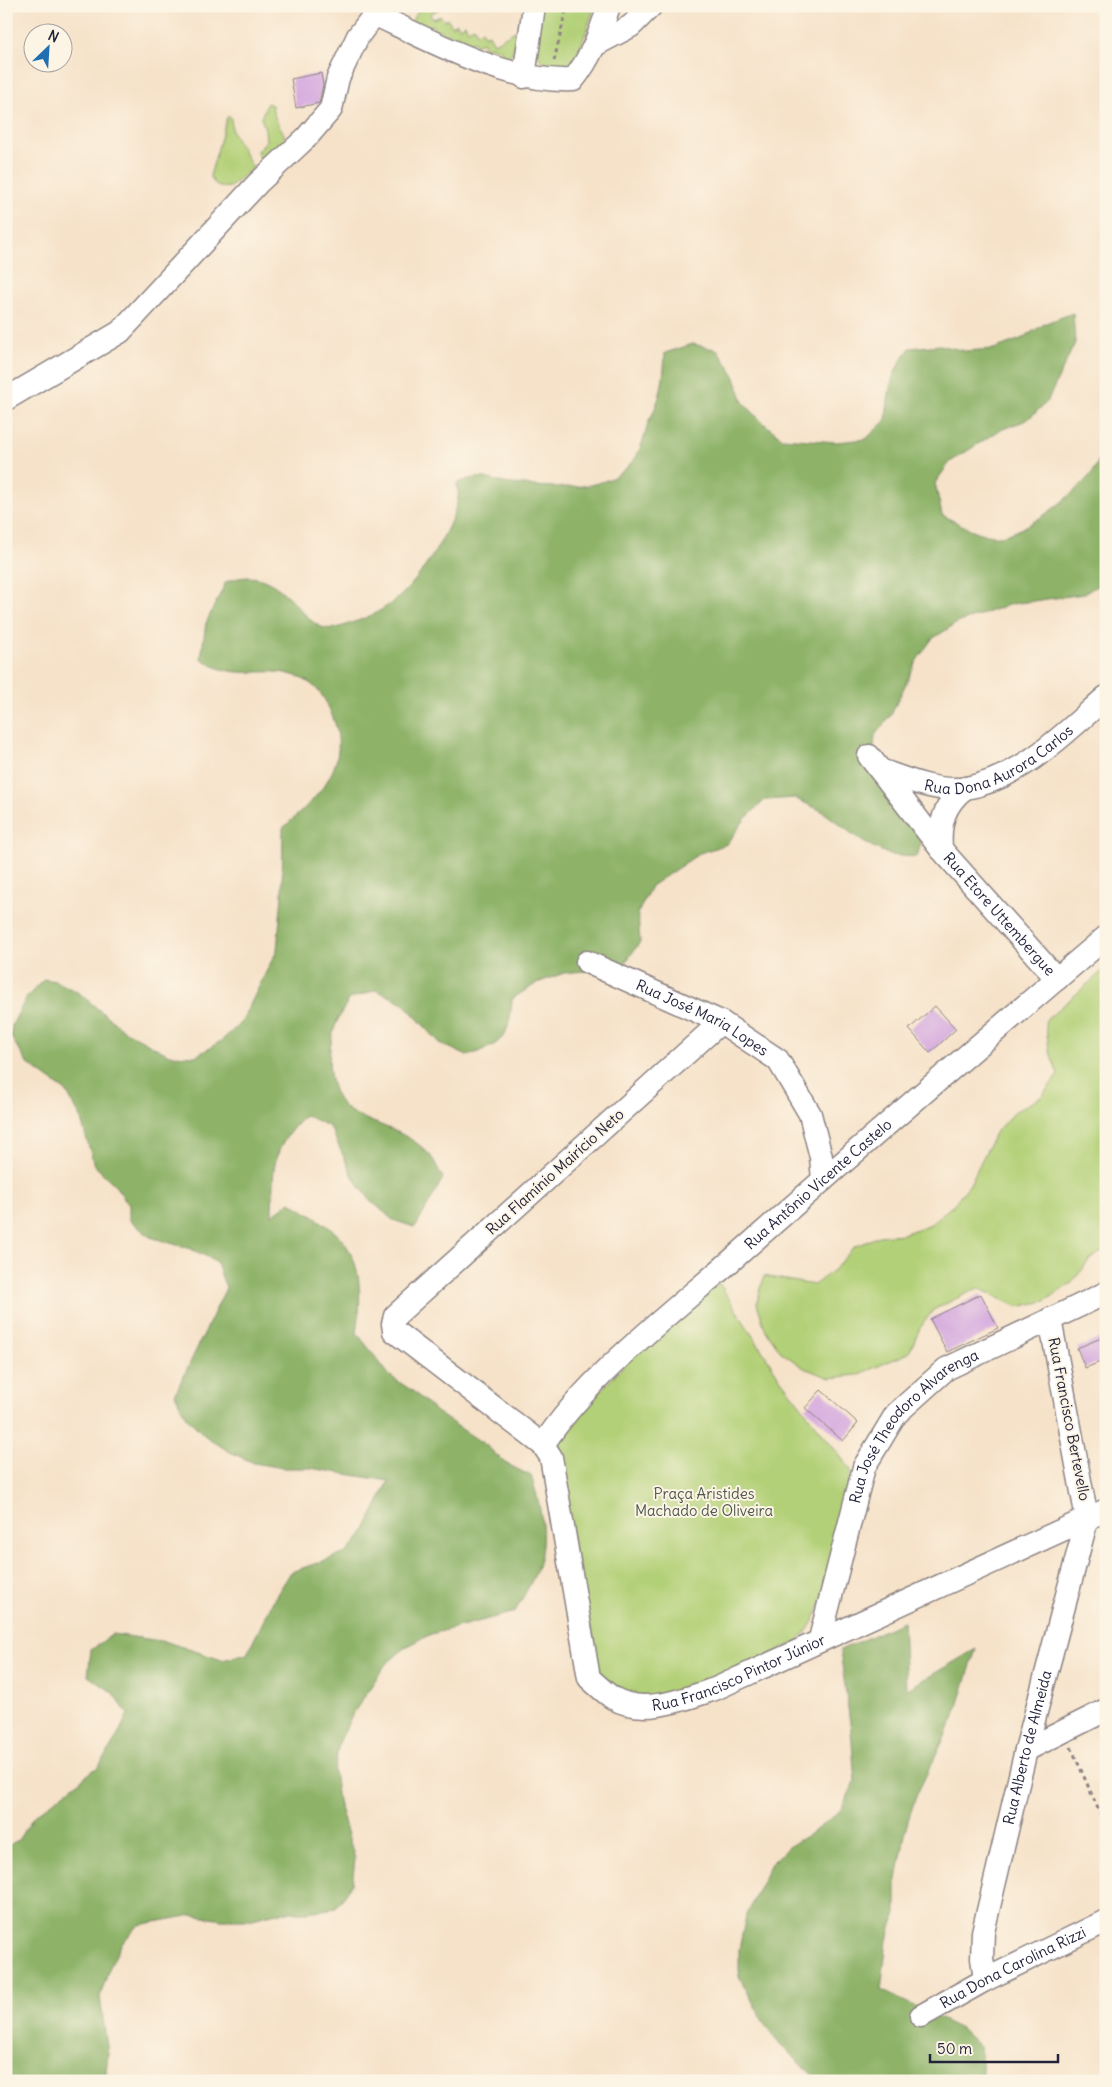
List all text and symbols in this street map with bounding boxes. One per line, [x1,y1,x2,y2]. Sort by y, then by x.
north arrow [22,22,72,72]
text: N [45,26,62,46]
street label: Rua Dona Aurora Carlos [922,721,1077,798]
street label: Rua Etore Uttembergue [940,848,1059,979]
street label: Rua José Maria Lopes [633,975,772,1060]
street label: Rua Flamínio Mairício Neto [482,1104,628,1239]
street label: Rua Antônio Vicente Castelo [740,1115,895,1253]
street label: Rua Francisco Bertevello [1044,1336,1095,1502]
street label: Rua José Theodoro Alvarenga [845,1345,982,1505]
park label: Praça Aristides Machado de Oliveira [635,1484,774,1520]
street label: Rua Francisco Pintor Júnior [651,1630,828,1715]
street label: Rua Alberto de Almeida [999,1668,1056,1826]
street label: Rua Dona Carolina Rizzi [936,1922,1089,2012]
scale bar [930,2032,1057,2064]
text: 50 m [937,2039,972,2058]

